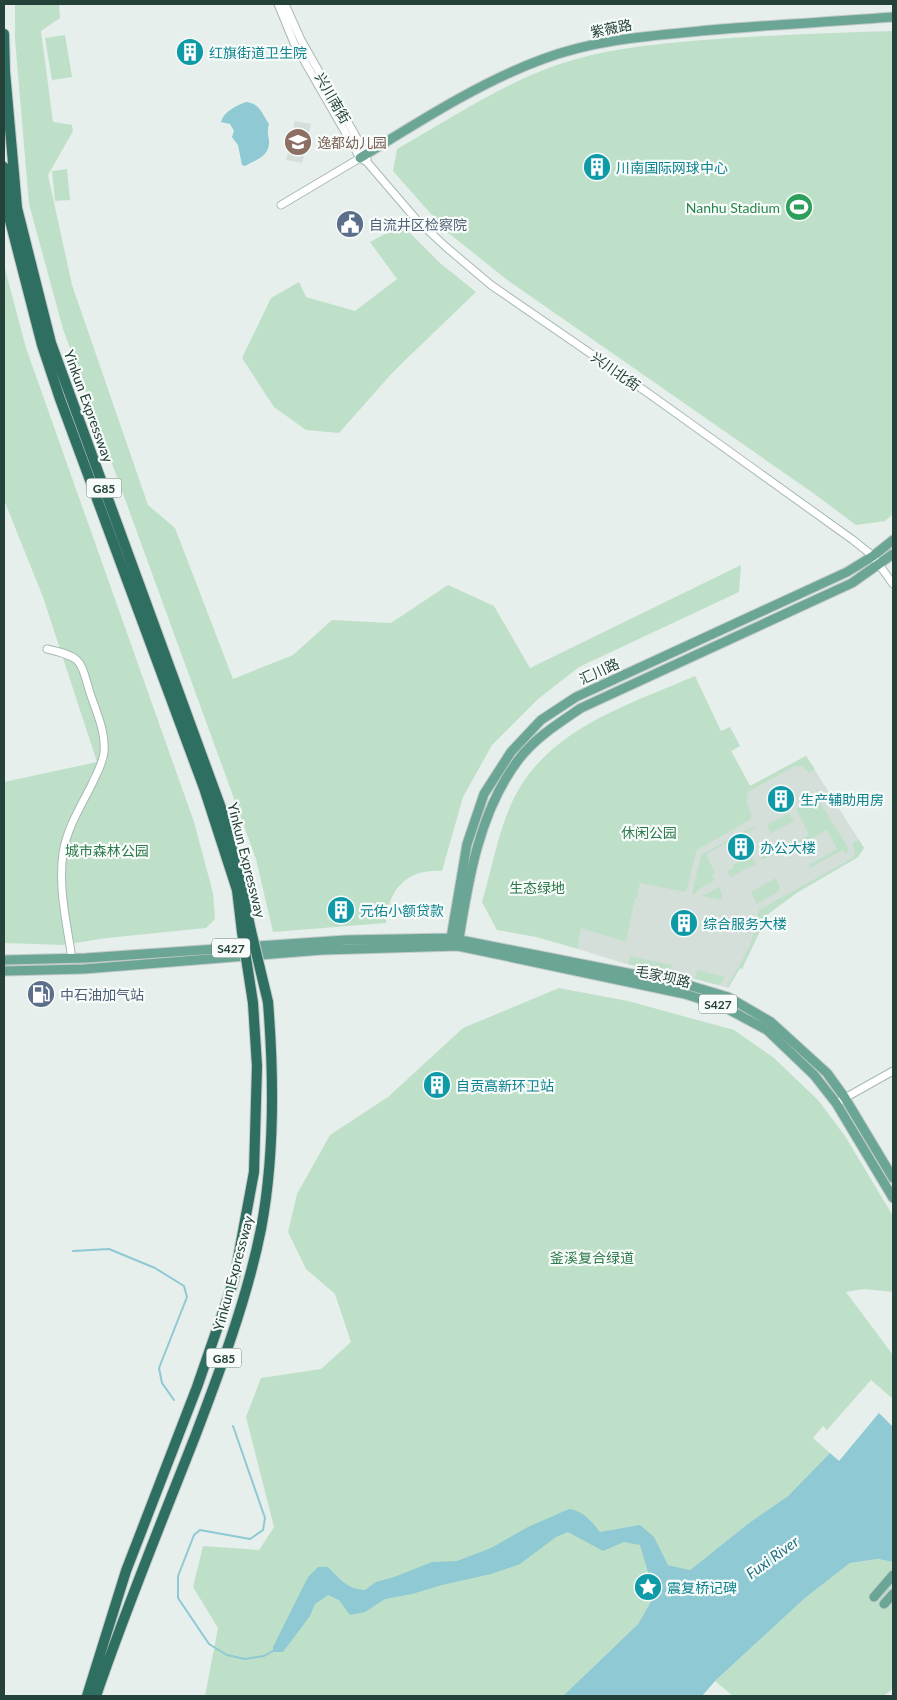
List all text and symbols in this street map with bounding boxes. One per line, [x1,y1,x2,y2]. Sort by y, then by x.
street label: 紫薇路 [589,16,633,40]
building icon: 红旗街道卫生院 [175,37,205,67]
place label: 红旗街道卫生院 [209,44,307,61]
street label: 兴川南街 [312,70,354,126]
school or university icon: 逸都幼儿园 [283,127,313,157]
place label: 逸都幼儿园 [317,134,387,151]
building icon: 川南国际网球中心 [582,152,612,182]
place label: 川南国际网球中心 [616,159,728,176]
sports icon: Nanhu Stadium [784,192,814,222]
place label: Nanhu Stadium [686,199,780,216]
public building icon: 自流井区检察院 [335,209,365,239]
place label: 自流井区检察院 [369,216,467,233]
street label: Yinkun Expressway [61,347,117,465]
street label: 兴川北街 [588,348,644,394]
road number: G85 [86,478,122,498]
street label: 汇川路 [576,654,622,688]
building icon: 生产辅助用房 [766,784,796,814]
place label: 生产辅助用房 [800,791,884,808]
street label: Yinkun Expressway [224,801,270,920]
park label: 休闲公园 [621,824,677,841]
building icon: 办公大楼 [726,832,756,862]
place label: 办公大楼 [760,839,816,856]
park label: 城市森林公园 [65,842,149,859]
park label: 生态绿地 [509,879,565,896]
building icon: 元佑小额贷款 [326,895,356,925]
place label: 元佑小额贷款 [360,902,444,919]
building icon: 综合服务大楼 [669,908,699,938]
place label: 综合服务大楼 [703,915,787,932]
road number: S427 [212,938,250,958]
street label: 毛家坝路 [634,961,692,991]
fuel station icon: 中石油加气站 [26,979,56,1009]
place label: 中石油加气站 [60,986,144,1003]
road number: S427 [699,994,737,1014]
building icon: 自贡高新环卫站 [422,1070,452,1100]
place label: 自贡高新环卫站 [456,1077,554,1094]
street label: Yinkun Expressway [209,1213,257,1332]
park label: 釜溪复合绿道 [550,1249,634,1266]
road number: G85 [206,1349,242,1368]
water label: Fuxi River [742,1531,803,1582]
place icon: 震复桥记碑 [633,1572,663,1602]
place label: 震复桥记碑 [667,1579,737,1596]

